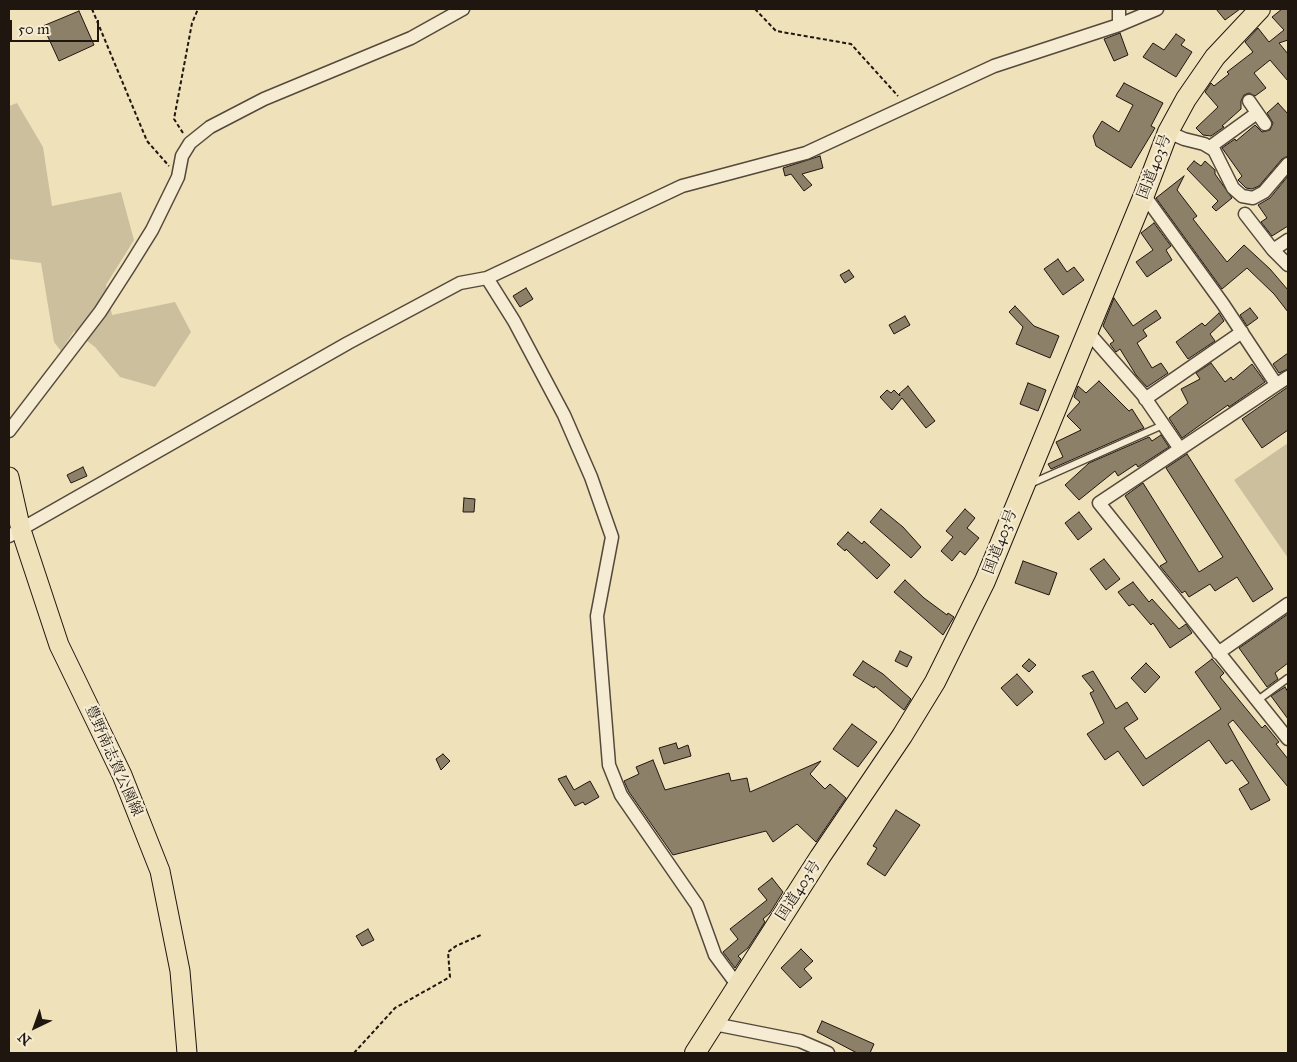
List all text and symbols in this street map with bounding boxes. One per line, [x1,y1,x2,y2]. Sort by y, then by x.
scale bar [12,10,101,42]
text: 50 m [18,20,50,38]
street label: 国道403号 [1134,132,1176,202]
street label: 国道403号 [980,507,1022,577]
street label: 豊野南志賀公園線 [80,703,146,819]
street label: 国道403号 [773,858,825,924]
north arrow [10,1002,60,1052]
text: N [15,1028,35,1049]

